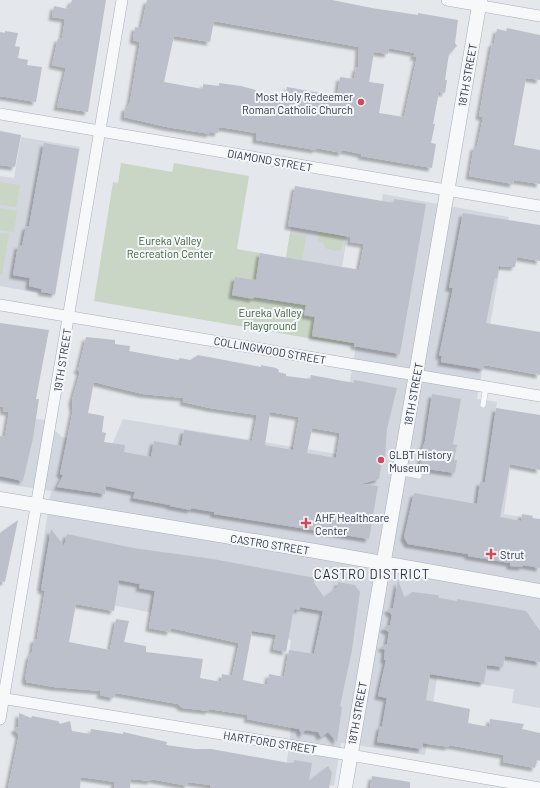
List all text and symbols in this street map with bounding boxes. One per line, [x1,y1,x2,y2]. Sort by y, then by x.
street label: 18TH STREET [455,42,479,108]
place label: Most Holy Redeemer Roman Catholic Church [242,90,353,116]
marker: Most Holy Redeemer Roman Catholic Church [356,97,366,107]
street label: DIAMOND STREET [226,146,314,174]
park label: Eureka Valley Recreation Center [127,234,213,260]
park label: Eureka Valley Playground [238,306,302,332]
street label: 19TH STREET [51,327,73,393]
street label: COLLINGWOOD STREET [213,334,327,366]
street label: 18TH STREET [401,361,425,427]
place label: GLBT History Museum [389,448,452,474]
marker: GLBT History Museum [376,455,386,465]
place label: AHF Healthcare Center [315,511,390,537]
marker: AHF Healthcare Center [300,517,312,529]
street label: CASTRO STREET [230,531,310,557]
marker: Strut [485,548,497,560]
place label: Strut [500,548,524,561]
district label: CASTRO DISTRICT [314,566,430,582]
street label: 18TH STREET [345,680,369,746]
street label: HARTFORD STREET [222,728,318,756]

